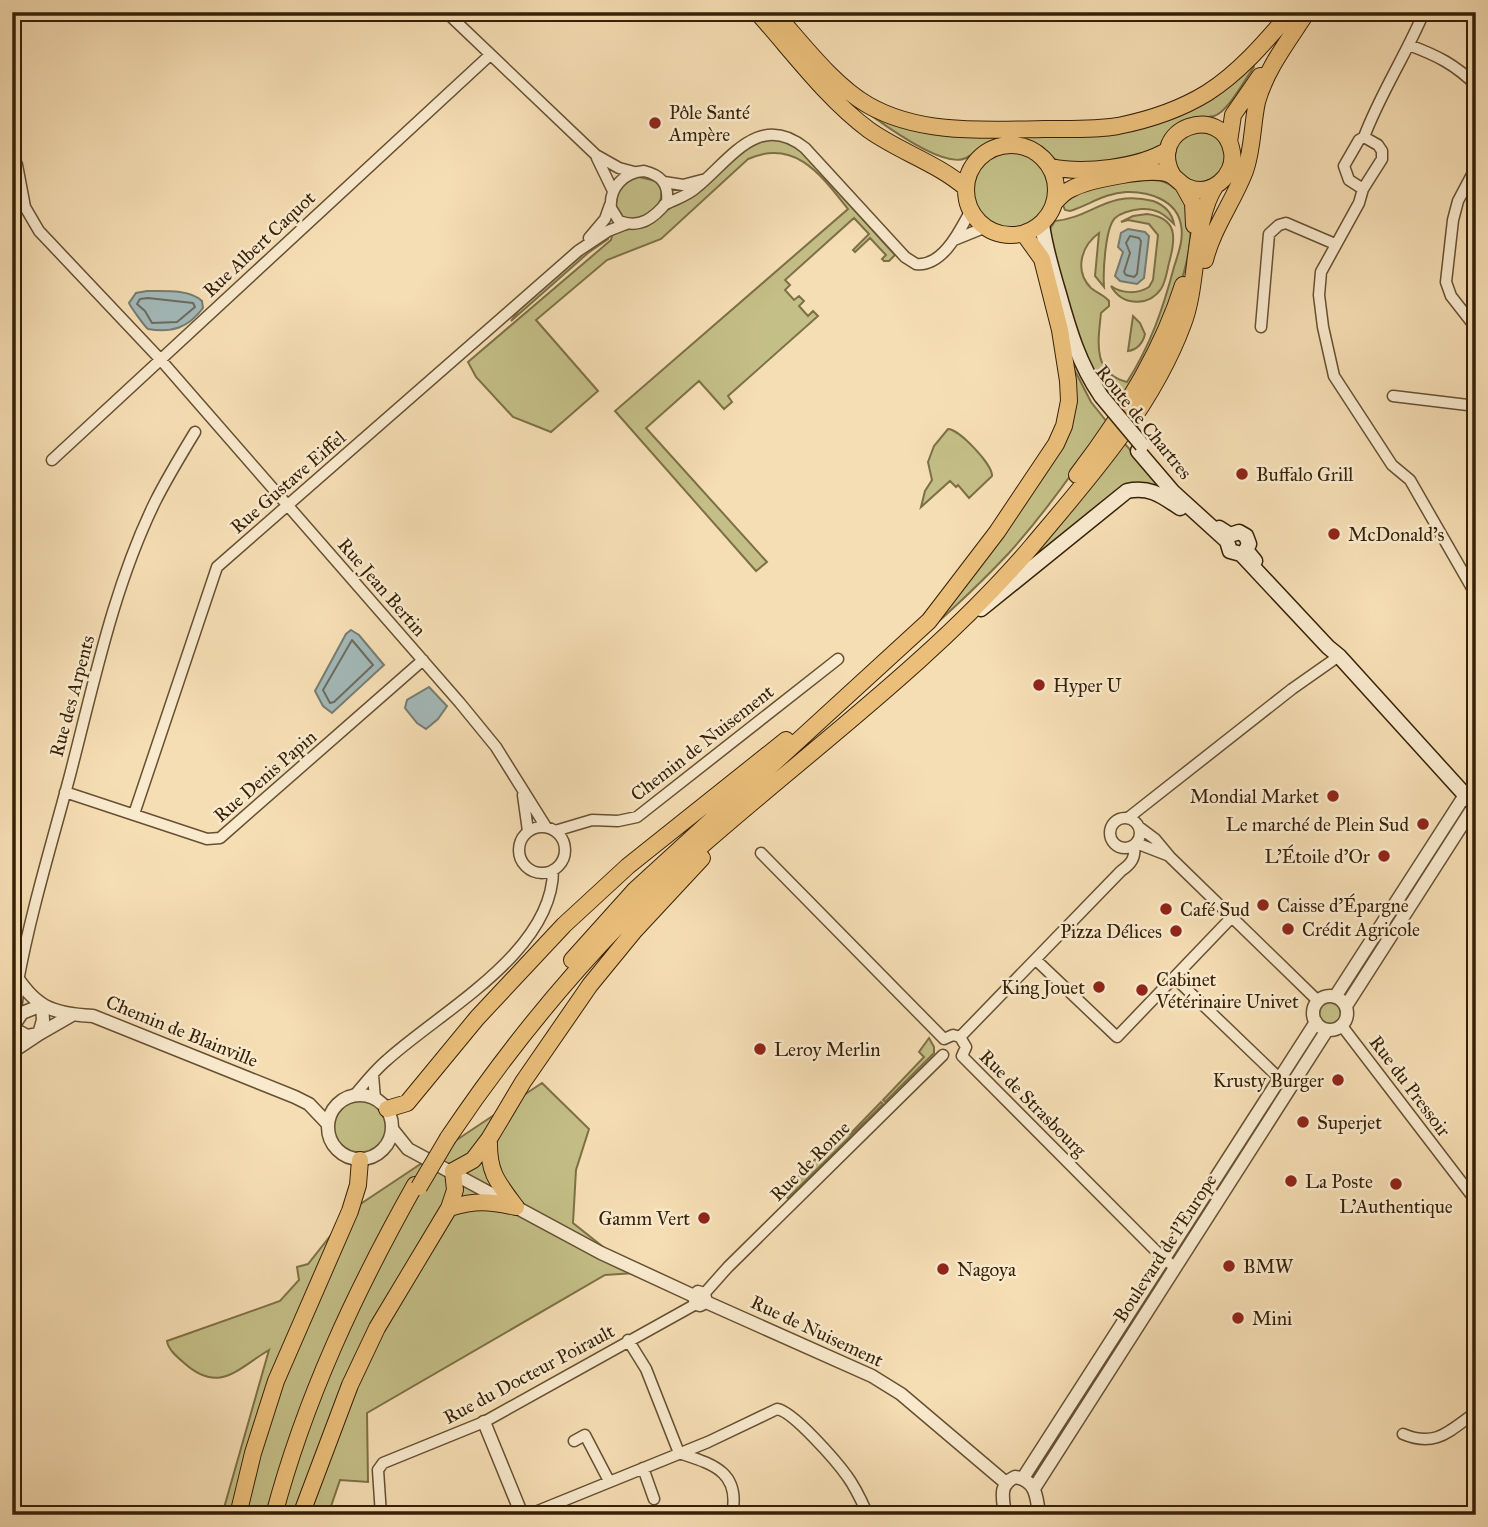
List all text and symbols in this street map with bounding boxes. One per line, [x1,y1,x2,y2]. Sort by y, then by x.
place label: Pôle Santé Ampère [668,101,750,146]
marker: Pôle Santé Ampère [647,115,663,131]
street label: Rue Albert Caquot [198,186,321,303]
street label: Route de Chartres [1091,360,1197,484]
street label: Rue Gustave Eiffel [226,425,351,538]
place label: Buffalo Grill [1256,463,1354,486]
marker: Buffalo Grill [1234,466,1250,482]
place label: McDonald's [1348,523,1445,546]
marker: McDonald's [1326,526,1342,542]
street label: Rue Jean Bertin [332,533,431,642]
street label: Rue des Arpents [45,633,99,759]
place label: Hyper U [1053,674,1122,697]
marker: Hyper U [1031,677,1047,693]
street label: Chemin de Nuisement [626,680,778,806]
street label: Rue Denis Papin [209,725,321,827]
place label: Mondial Market [1190,785,1319,808]
marker: Mondial Market [1325,788,1341,804]
place label: Le marché de Plein Sud [1226,813,1409,836]
marker: Le marché de Plein Sud [1415,816,1431,832]
place label: L'Étoile d'Or [1265,844,1371,868]
marker: L'Étoile d'Or [1376,848,1392,864]
place label: Caisse d'Épargne [1277,893,1409,918]
marker: Caisse d'Épargne [1255,897,1271,913]
place label: Café Sud [1180,898,1250,921]
marker: Café Sud [1158,901,1174,917]
place label: Crédit Agricole [1302,918,1420,942]
place label: Pizza Délices [1060,920,1162,943]
marker: Crédit Agricole [1280,921,1296,937]
marker: Pizza Délices [1168,923,1184,939]
place label: Cabinet Vétérinaire Univet [1155,968,1299,1013]
place label: King Jouet [1001,976,1085,1000]
marker: King Jouet [1091,979,1107,995]
marker: Cabinet Vétérinaire Univet [1134,982,1150,998]
street label: Chemin de Blainville [103,990,261,1072]
street label: Rue du Pressoir [1364,1031,1456,1142]
place label: Leroy Merlin [774,1038,881,1061]
marker: Leroy Merlin [752,1041,768,1057]
street label: Rue de Strasbourg [974,1045,1091,1162]
place label: Krusty Burger [1213,1069,1325,1093]
marker: Krusty Burger [1330,1072,1346,1088]
place label: Superjet [1317,1111,1382,1134]
marker: Superjet [1295,1114,1311,1130]
street label: Rue de Rome [765,1116,855,1206]
street label: Boulevard de l'Europe [1108,1169,1222,1327]
place label: La Poste [1305,1170,1373,1193]
marker: La Poste [1283,1173,1299,1189]
marker: L'Authentique [1388,1176,1404,1192]
place label: L'Authentique [1339,1195,1453,1219]
place label: Gamm Vert [598,1207,690,1230]
marker: Gamm Vert [696,1210,712,1226]
place label: BMW [1243,1255,1294,1278]
place label: Nagoya [957,1258,1017,1282]
marker: BMW [1221,1258,1237,1274]
marker: Nagoya [935,1261,951,1277]
street label: Rue de Nuisement [747,1290,887,1372]
place label: Mini [1252,1307,1292,1330]
marker: Mini [1230,1310,1246,1326]
street label: Rue du Docteur Poirault [440,1319,619,1429]

